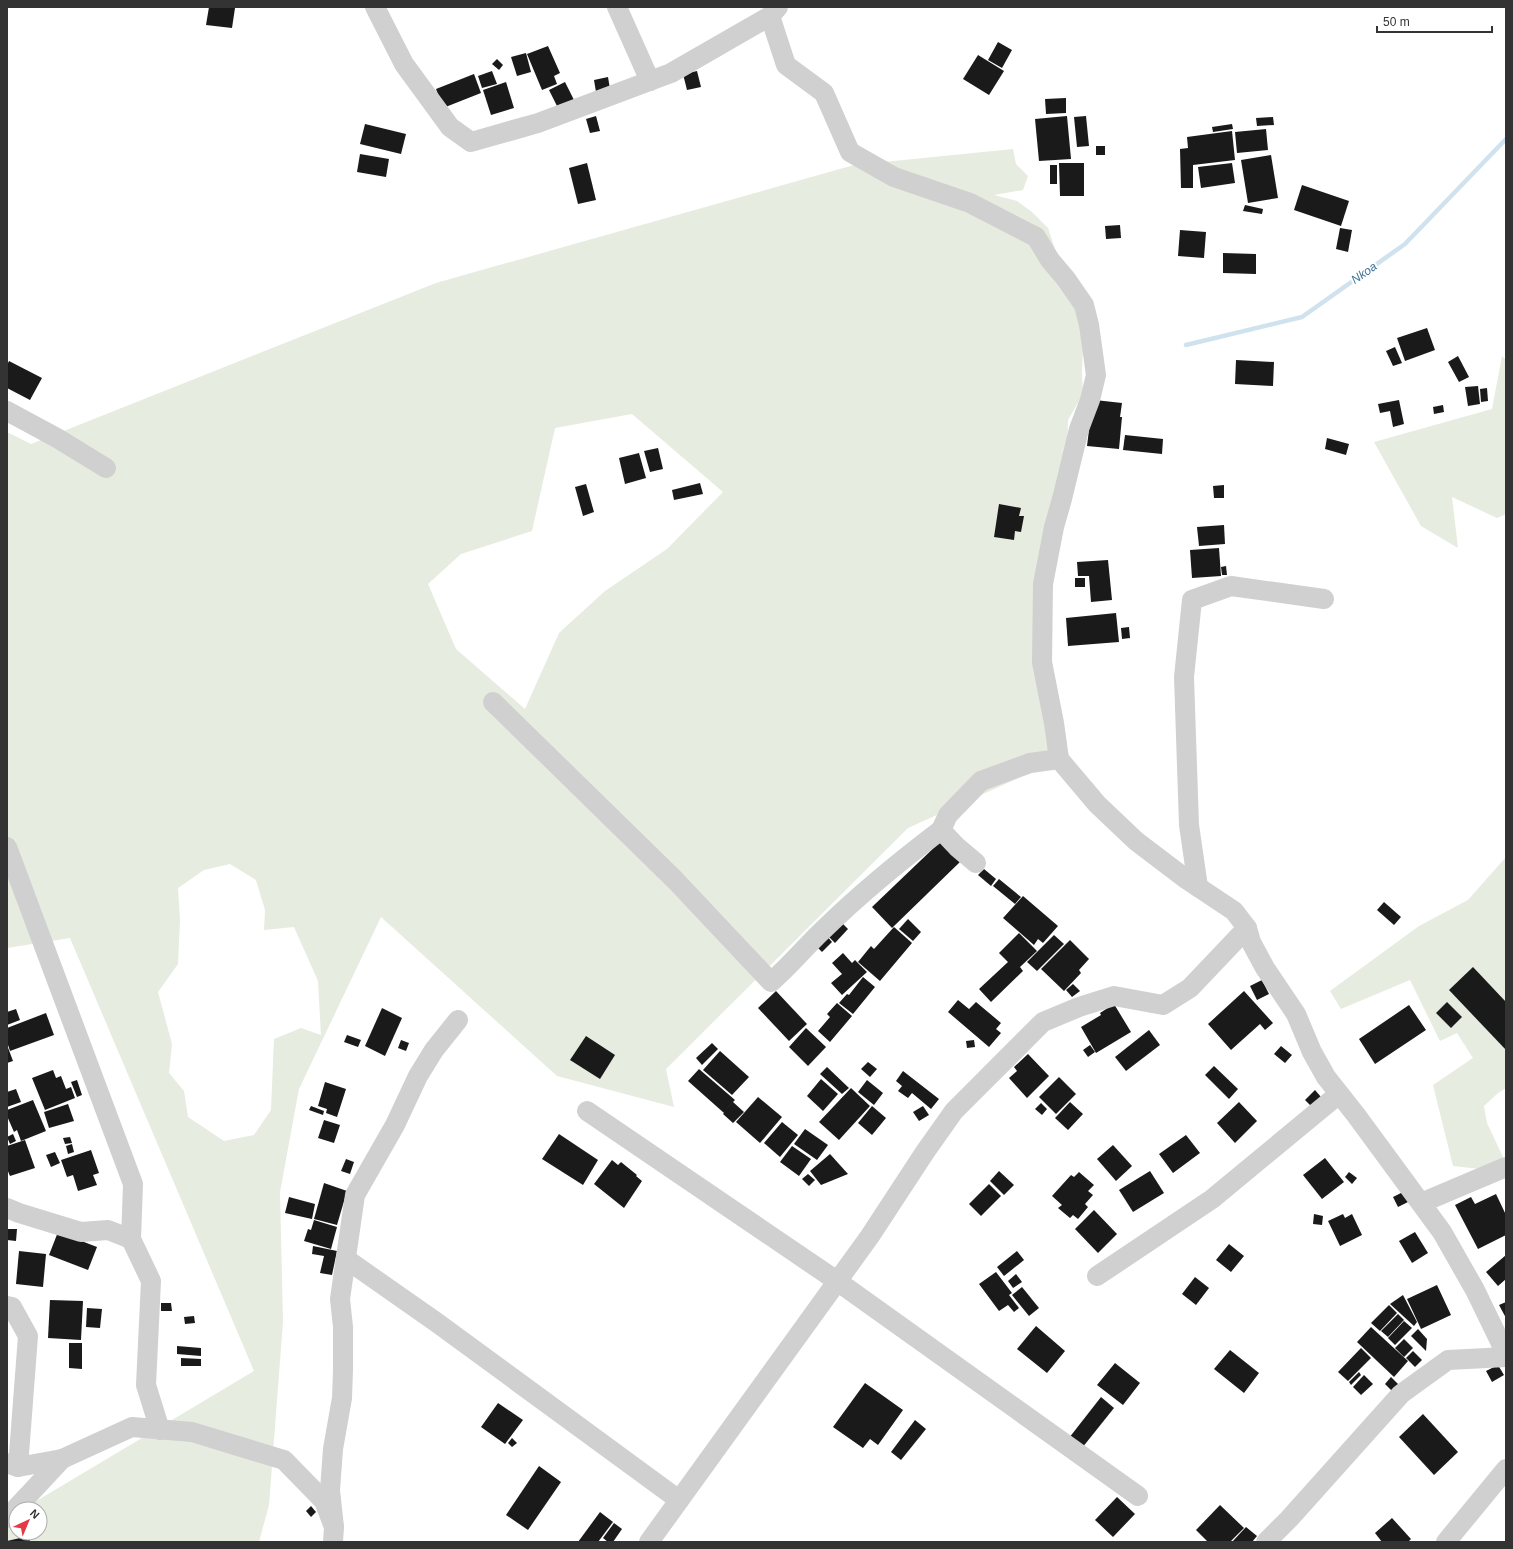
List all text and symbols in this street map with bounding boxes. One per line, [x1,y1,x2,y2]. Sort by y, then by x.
scale bar [1377,8,1492,34]
text: 50 m [1383,15,1410,29]
water label: Nkoa [1349,259,1380,287]
north arrow [8,1501,48,1541]
text: N [28,1507,42,1521]

